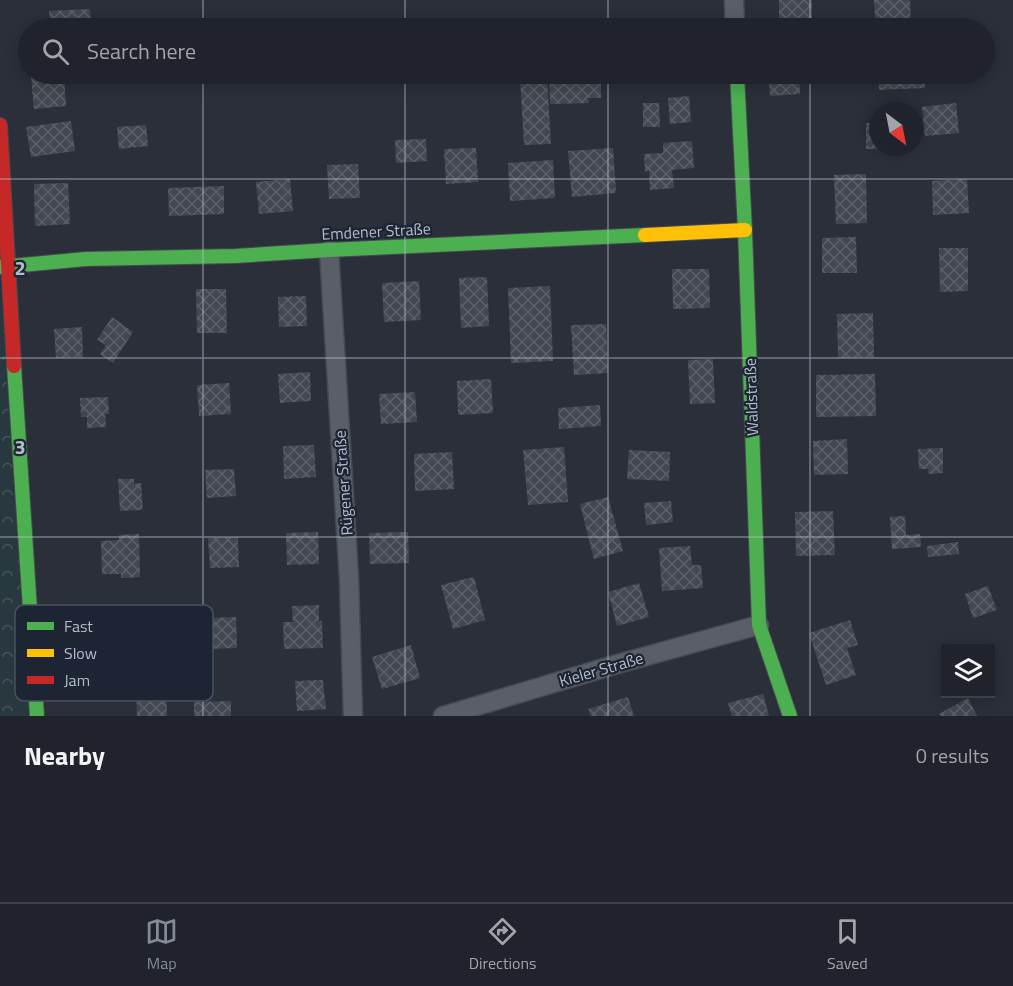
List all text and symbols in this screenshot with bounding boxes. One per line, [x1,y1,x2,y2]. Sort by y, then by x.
search box [18,18,995,84]
text: Search here [87,34,196,68]
icon: search [39,35,72,68]
north arrow [869,102,923,156]
street label: Emdener Straße [321,216,431,246]
text: 2 [14,252,26,283]
street label: Waldstraße [738,358,764,436]
street label: Rügener Straße [327,430,359,536]
text: 3 [14,431,26,462]
legend [15,605,213,701]
text: Fast [64,614,93,638]
text: Slow [64,641,97,665]
map controls [941,644,995,698]
button: layers [941,644,995,698]
street label: Kieler Straße [556,646,646,692]
text: Jam [64,668,90,692]
text: Nearby [24,736,105,775]
text: 0 results [916,740,989,771]
tab: Map [145,915,178,975]
tab: Directions [469,915,537,975]
tab: Saved [827,915,868,975]

